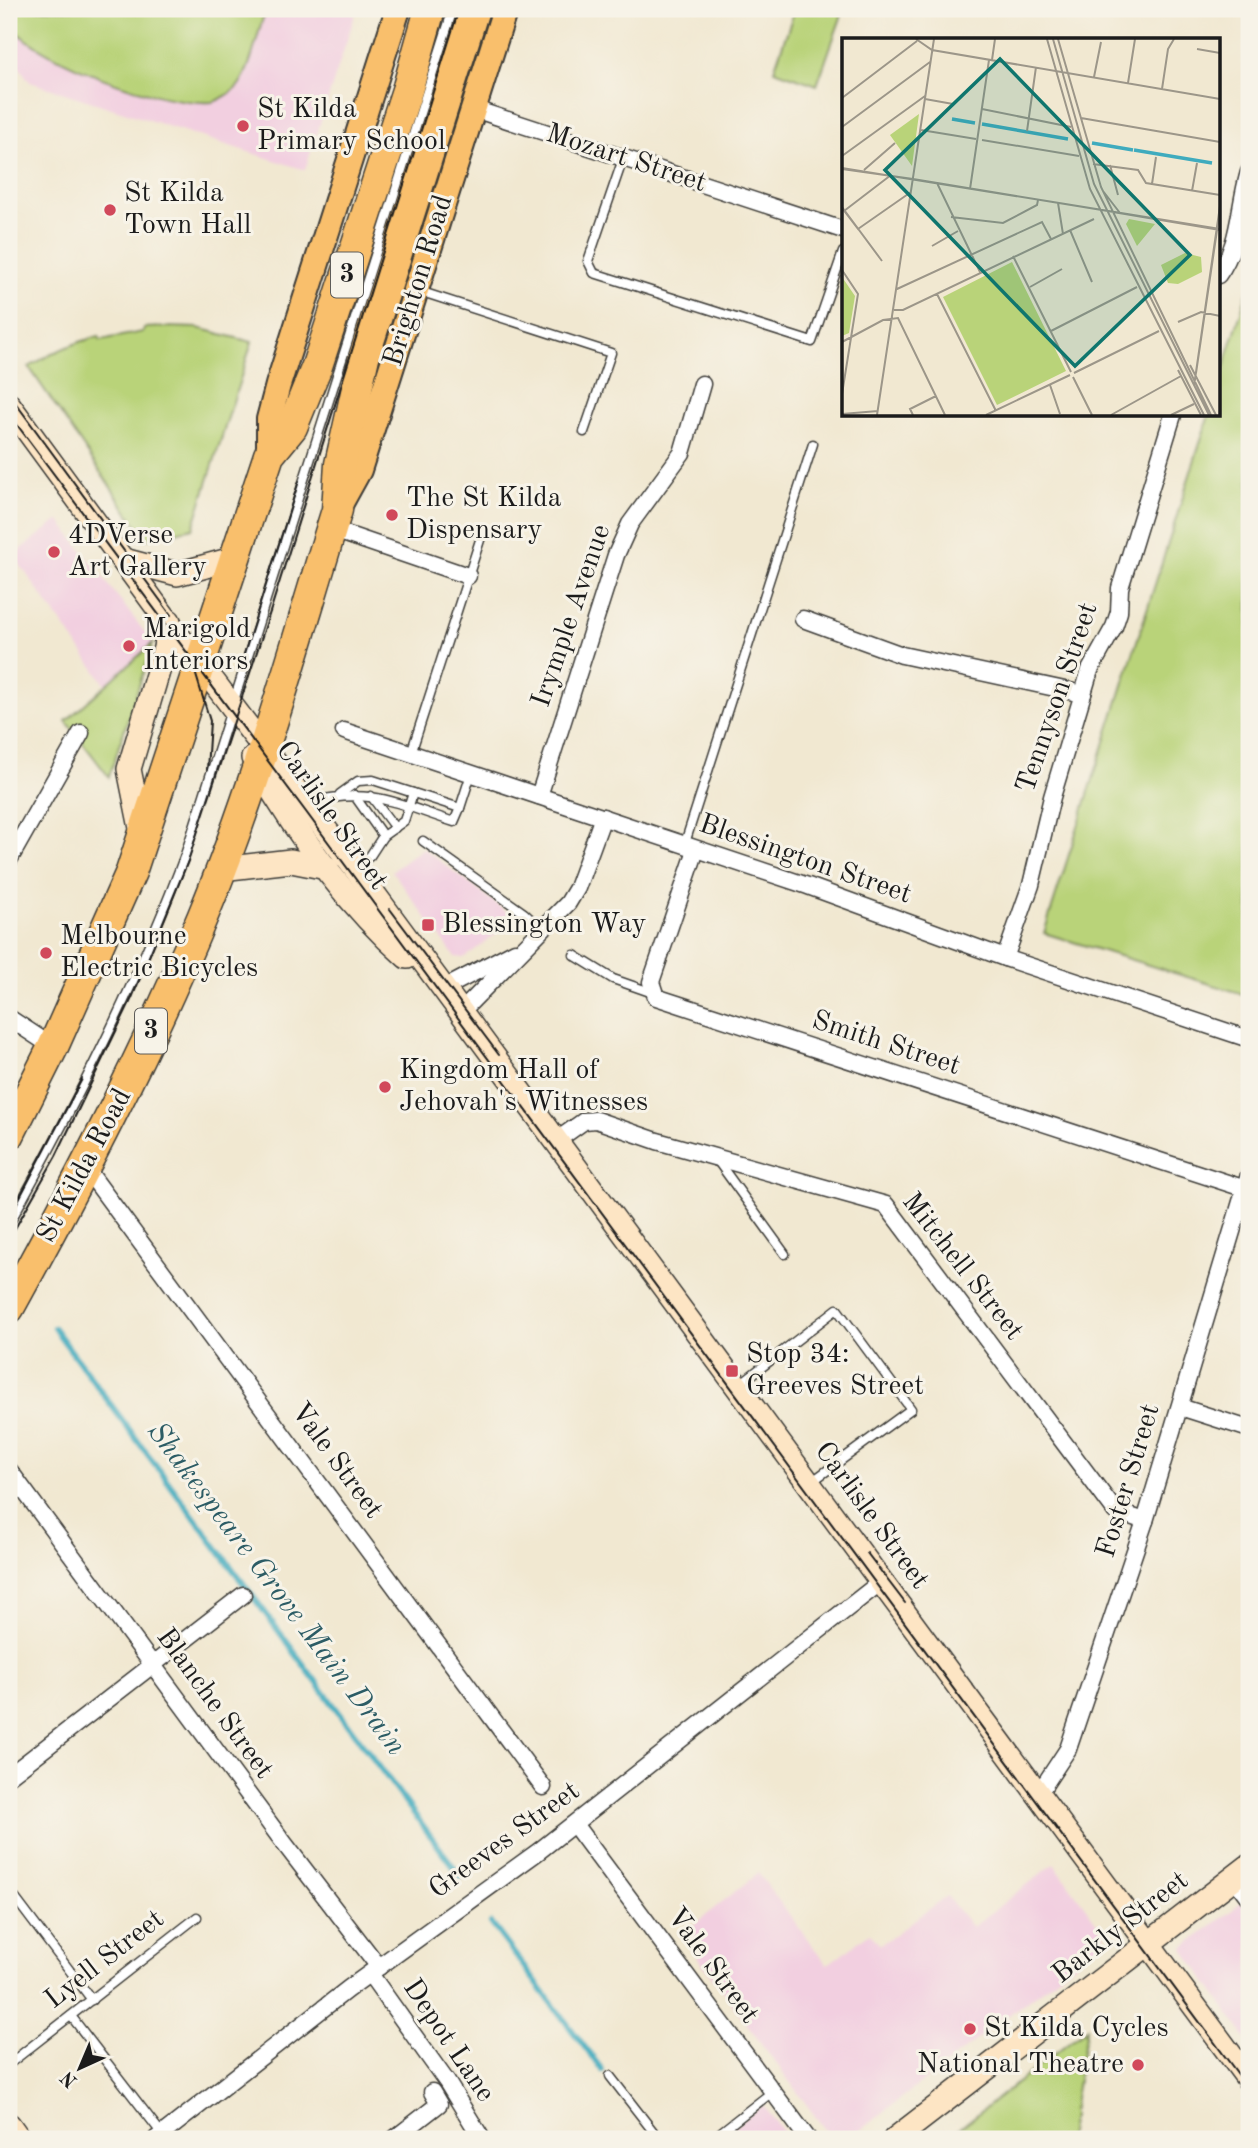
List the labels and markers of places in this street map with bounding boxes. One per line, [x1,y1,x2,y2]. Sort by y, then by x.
place label: St Kilda Primary School [257,96,445,156]
marker: St Kilda Primary School [235,118,251,134]
place label: St Kilda Town Hall [124,180,251,240]
marker: St Kilda Town Hall [102,202,118,218]
place label: The St Kilda Dispensary [406,485,562,545]
marker: The St Kilda Dispensary [384,507,400,523]
place label: 4DVerse Art Gallery [68,522,207,582]
marker: 4DVerse Art Gallery [46,544,62,560]
place label: Marigold Interiors [143,616,251,676]
marker: Marigold Interiors [121,638,137,654]
place label: Blessington Way [442,911,647,939]
marker: Blessington Way [420,917,436,933]
place label: Melbourne Electric Bicycles [60,923,258,983]
marker: Melbourne Electric Bicycles [38,945,54,961]
place label: Kingdom Hall of Jehovah's Witnesses [399,1057,648,1117]
marker: Kingdom Hall of Jehovah's Witnesses [377,1079,393,1095]
place label: Stop 34: Greeves Street [746,1341,924,1401]
marker: Stop 34: Greeves Street [724,1363,740,1379]
place label: St Kilda Cycles [984,2015,1169,2043]
marker: St Kilda Cycles [962,2021,978,2037]
place label: National Theatre [917,2051,1124,2079]
marker: National Theatre [1130,2057,1146,2073]

